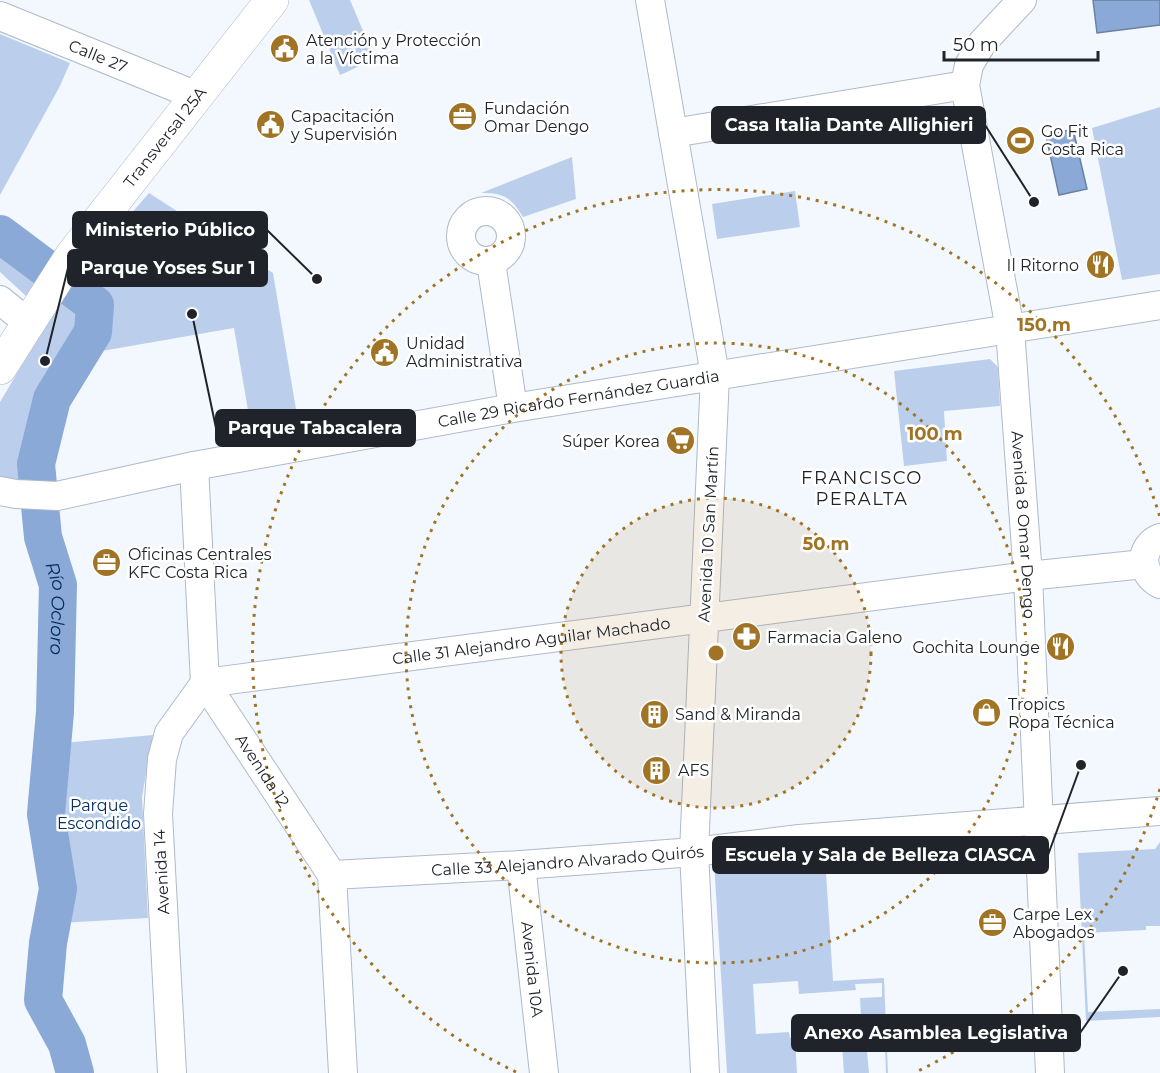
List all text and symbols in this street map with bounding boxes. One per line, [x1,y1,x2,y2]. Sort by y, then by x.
scale bar [944,24,1098,62]
place label: Atención y Protección a la Víctima [306,31,481,68]
public building icon: Atención y Protección a la Víctima [269,33,301,65]
text: 50 m [953,34,999,56]
street label: Calle 27 [66,36,130,77]
street label: Transversal 25A [120,83,211,191]
place label: Fundación Omar Dengo [484,99,589,136]
office icon: Fundación Omar Dengo [447,101,479,133]
place label: Capacitación y Supervisión [290,107,398,144]
callout: Casa Italia Dante Allighieri [712,107,985,143]
public building icon: Capacitación y Supervisión [254,109,286,141]
text: Casa Italia Dante Allighieri [725,114,973,136]
place label: Go Fit Costa Rica [1041,122,1124,159]
sports icon: Go Fit Costa Rica [1004,124,1036,156]
callout: Ministerio Público [73,212,267,248]
text: Ministerio Público [85,219,255,241]
restaurant icon: Il Ritorno [1084,249,1116,281]
callout: Parque Yoses Sur 1 [68,250,267,286]
place label: Il Ritorno [1007,256,1079,275]
text: Parque Yoses Sur 1 [80,257,256,279]
text: 150 m [1017,314,1071,336]
place label: Unidad Administrativa [406,334,523,371]
public building icon: Unidad Administrativa [369,336,401,368]
street label: Calle 29 Ricardo Fernández Guardia [436,366,721,432]
callout: Parque Tabacalera [216,410,415,446]
text: Parque Tabacalera [228,417,402,439]
text: 100 m [907,423,963,445]
supermarket icon: Súper Korea [665,425,697,457]
street label: Avenida 8 Omar Dengo [1007,430,1039,619]
place label: Súper Korea [562,432,660,451]
street label: Avenida 10 San Martín [694,445,723,623]
district label: FRANCISCO PERALTA [801,467,923,510]
text: 50 m [803,533,849,555]
place label: Oficinas Centrales KFC Costa Rica [128,545,272,582]
office icon: Oficinas Centrales KFC Costa Rica [91,547,123,579]
water label: Río Ocloro [40,559,69,655]
street label: Calle 31 Alejandro Aguilar Machado [391,614,671,669]
pharmacy icon: Farmacia Galeno [730,621,762,653]
place label: Farmacia Galeno [767,628,902,647]
restaurant icon: Gochita Lounge [1045,631,1077,663]
place label: Gochita Lounge [912,638,1040,657]
centre of rings [706,643,726,663]
place label: Tropics Ropa Técnica [1008,695,1115,732]
shop icon: Tropics Ropa Técnica [971,697,1003,729]
building icon: Sand & Miranda [638,698,670,730]
place label: Sand & Miranda [675,705,801,724]
street label: Avenida 12 [231,730,293,811]
building icon: AFS [641,754,673,786]
place label: AFS [678,761,710,780]
park label: Parque Escondido [57,796,141,833]
street label: Avenida 14 [150,829,173,915]
callout: Escuela y Sala de Belleza CIASCA [713,837,1048,873]
street label: Calle 33 Alejandro Alvarado Quirós [431,842,705,880]
text: Escuela y Sala de Belleza CIASCA [725,844,1035,866]
place label: Carpe Lex Abogados [1013,905,1095,942]
office icon: Carpe Lex Abogados [976,907,1008,939]
street label: Avenida 10A [517,920,547,1019]
callout: Anexo Asamblea Legislativa [792,1015,1080,1051]
text: Anexo Asamblea Legislativa [803,1022,1068,1044]

